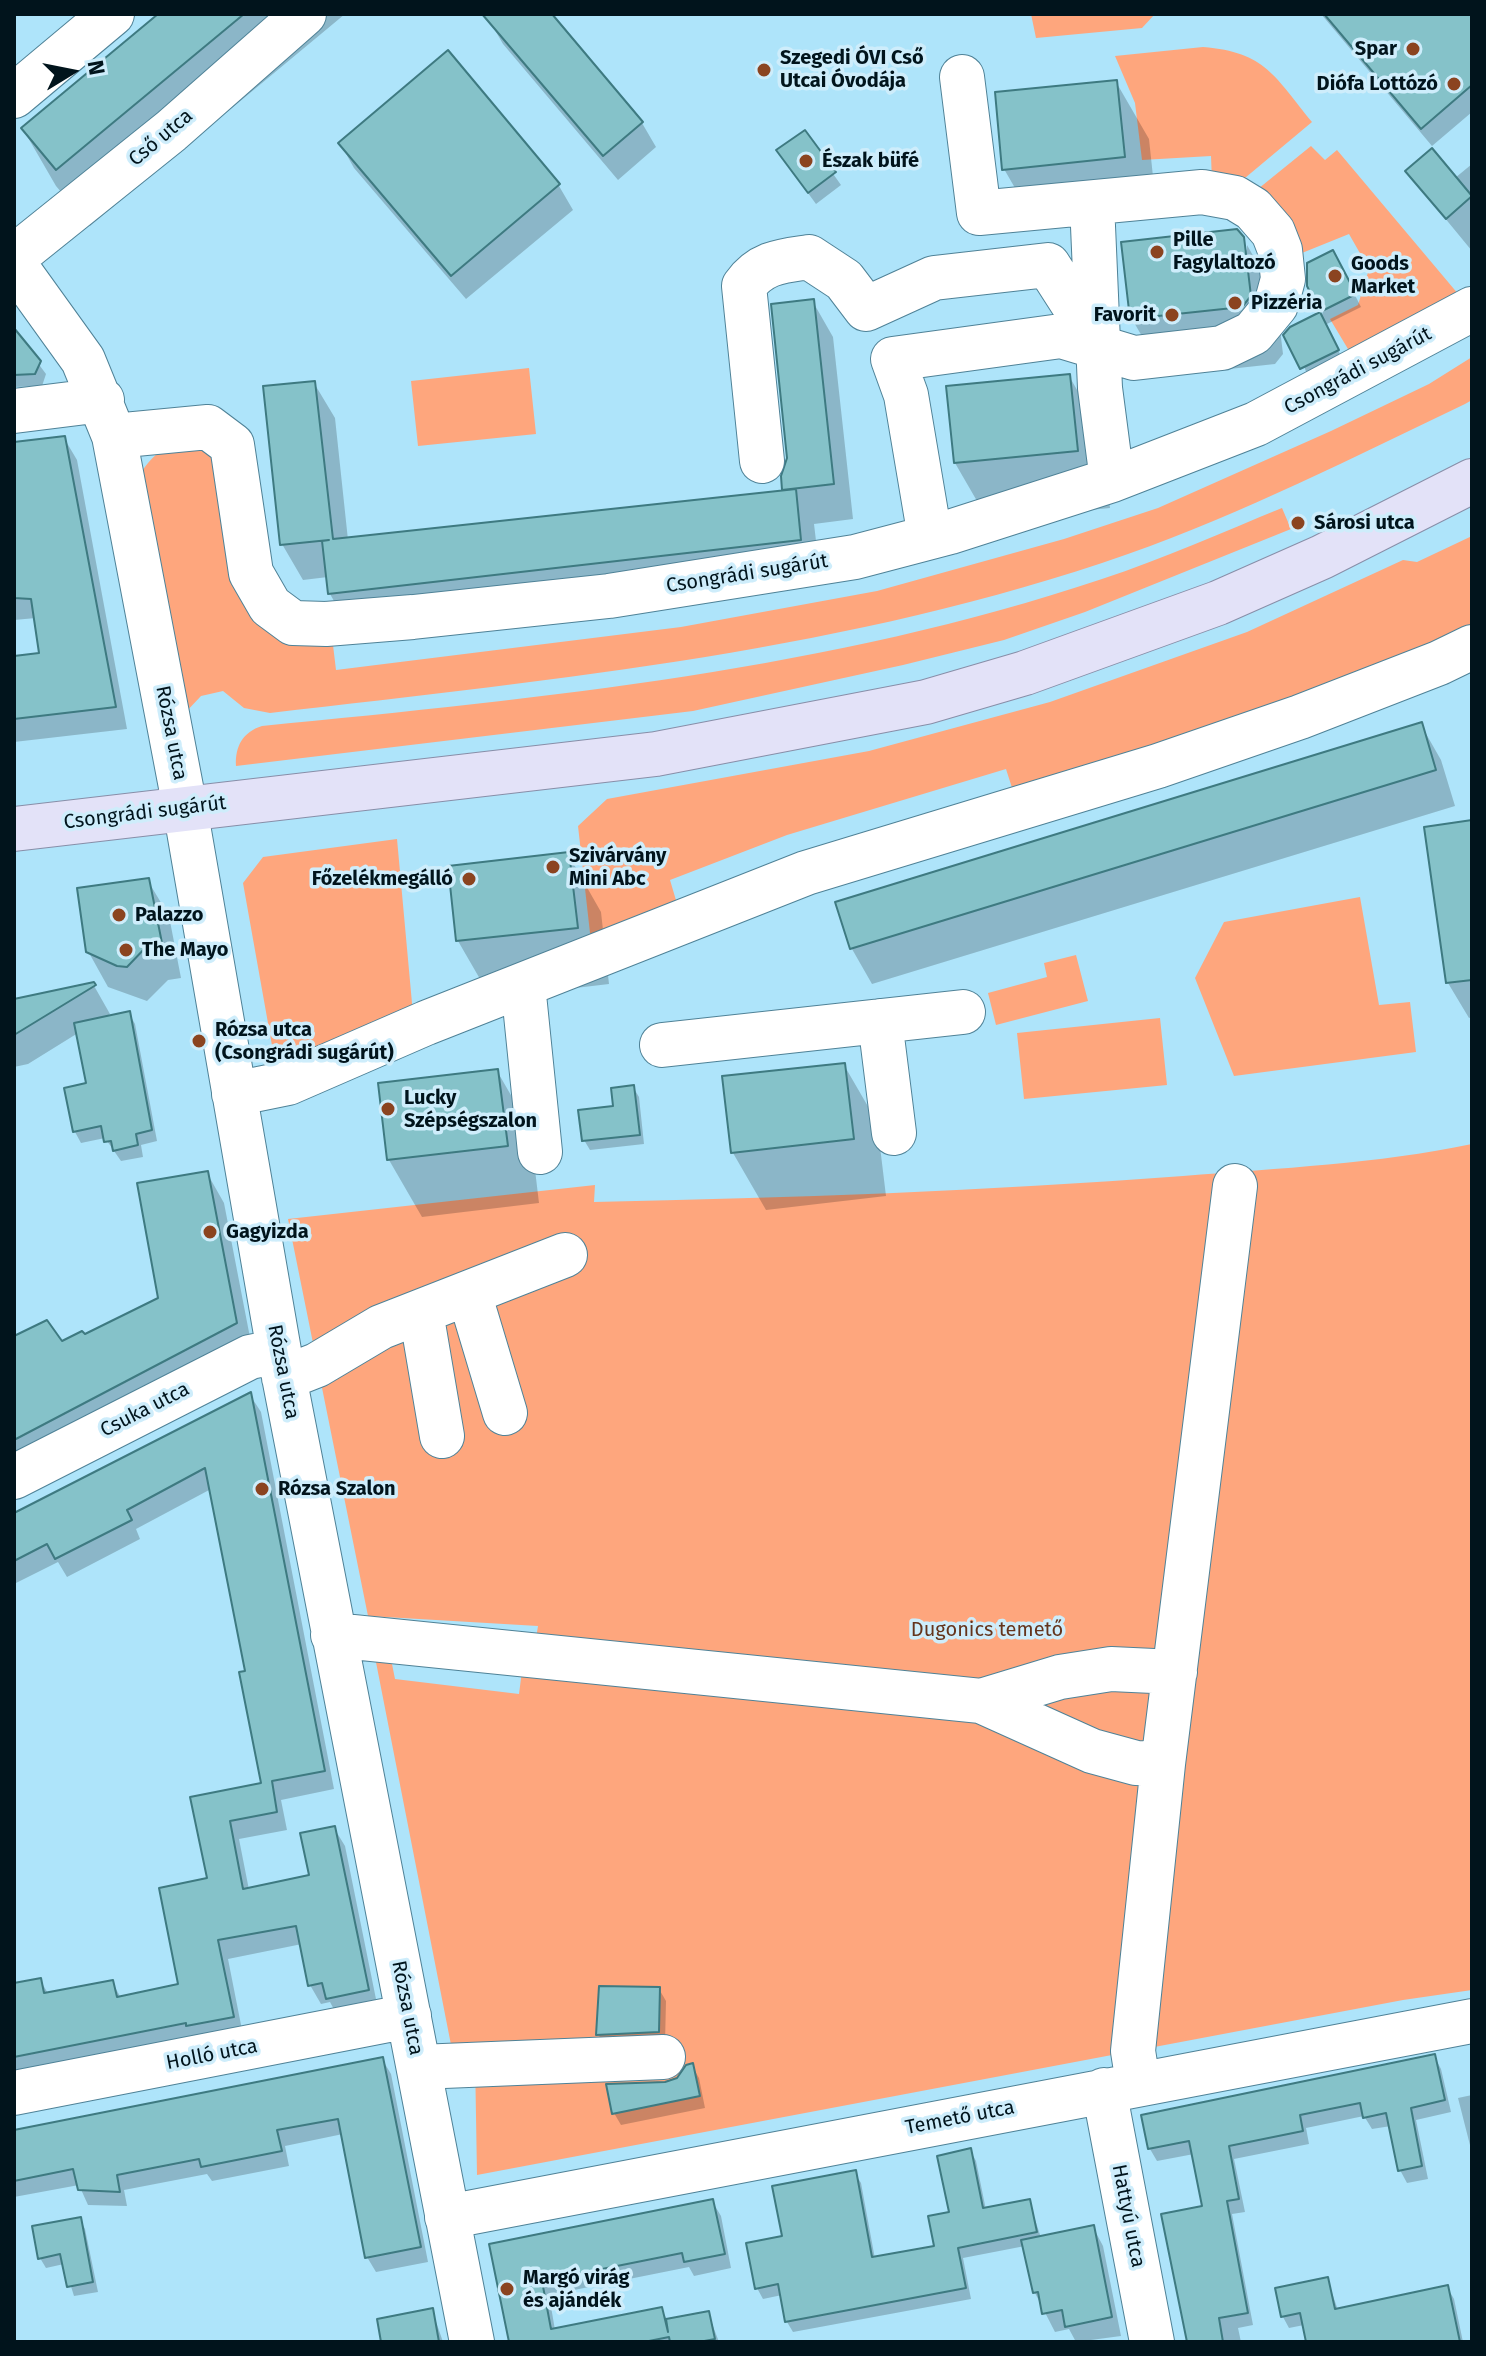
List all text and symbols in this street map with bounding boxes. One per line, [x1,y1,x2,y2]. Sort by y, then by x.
north arrow [32,32,112,112]
place label: Spar [1355,37,1397,61]
marker: Spar [1404,40,1422,58]
place label: Szegedi ÓVI Cső Utcai Óvodája [780,46,924,93]
text: N [82,58,111,77]
marker: Szegedi ÓVI Cső Utcai Óvodája [755,61,773,79]
place label: Diófa Lottózó [1317,72,1438,96]
marker: Diófa Lottózó [1445,75,1463,93]
street label: Cső utca [124,104,198,172]
place label: Észak büfé [822,149,919,173]
marker: Észak büfé [797,152,815,170]
place label: Pille Fagylaltozó [1173,228,1276,275]
marker: Pille Fagylaltozó [1148,243,1166,261]
place label: Goods Market [1351,252,1415,299]
marker: Goods Market [1326,267,1344,285]
place label: Pizzéria [1251,291,1322,315]
marker: Pizzéria [1226,294,1244,312]
place label: Favorit [1094,303,1156,327]
marker: Favorit [1163,306,1181,324]
street label: Csongrádi sugárút [1280,322,1436,420]
place label: Sárosi utca [1314,511,1415,535]
marker: Sárosi utca [1289,514,1307,532]
street label: Csongrádi sugárút [664,549,830,599]
street label: Rózsa utca [150,684,192,782]
street label: Csongrádi sugárút [62,791,228,835]
place label: Szivárvány Mini Abc [569,844,666,891]
marker: Szivárvány Mini Abc [544,858,562,876]
place label: Főzelékmegálló [312,867,453,891]
marker: Főzelékmegálló [460,870,478,888]
place label: Palazzo [135,903,203,927]
marker: Palazzo [110,906,128,924]
place label: The Mayo [142,938,228,962]
marker: The Mayo [117,941,135,959]
place label: Rózsa utca (Csongrádi sugárút) [215,1018,394,1065]
marker: Rózsa utca (Csongrádi sugárút) [190,1032,208,1050]
place label: Lucky Szépségszalon [404,1086,537,1133]
marker: Lucky Szépségszalon [379,1100,397,1118]
place label: Gagyizda [226,1220,309,1244]
marker: Gagyizda [201,1223,219,1241]
street label: Rózsa utca [262,1323,304,1421]
street label: Csuka utca [96,1377,194,1443]
place label: Rózsa Szalon [278,1477,396,1501]
marker: Rózsa Szalon [253,1480,271,1498]
park label: Dugonics temető [911,1618,1063,1642]
street label: Rózsa utca [386,1959,428,2057]
street label: Holló utca [164,2034,260,2076]
street label: Temető utca [903,2096,1017,2140]
street label: Hattyú utca [1106,2162,1150,2270]
place label: Margó virág és ajándék [523,2266,629,2313]
marker: Margó virág és ajándék [498,2280,516,2298]

